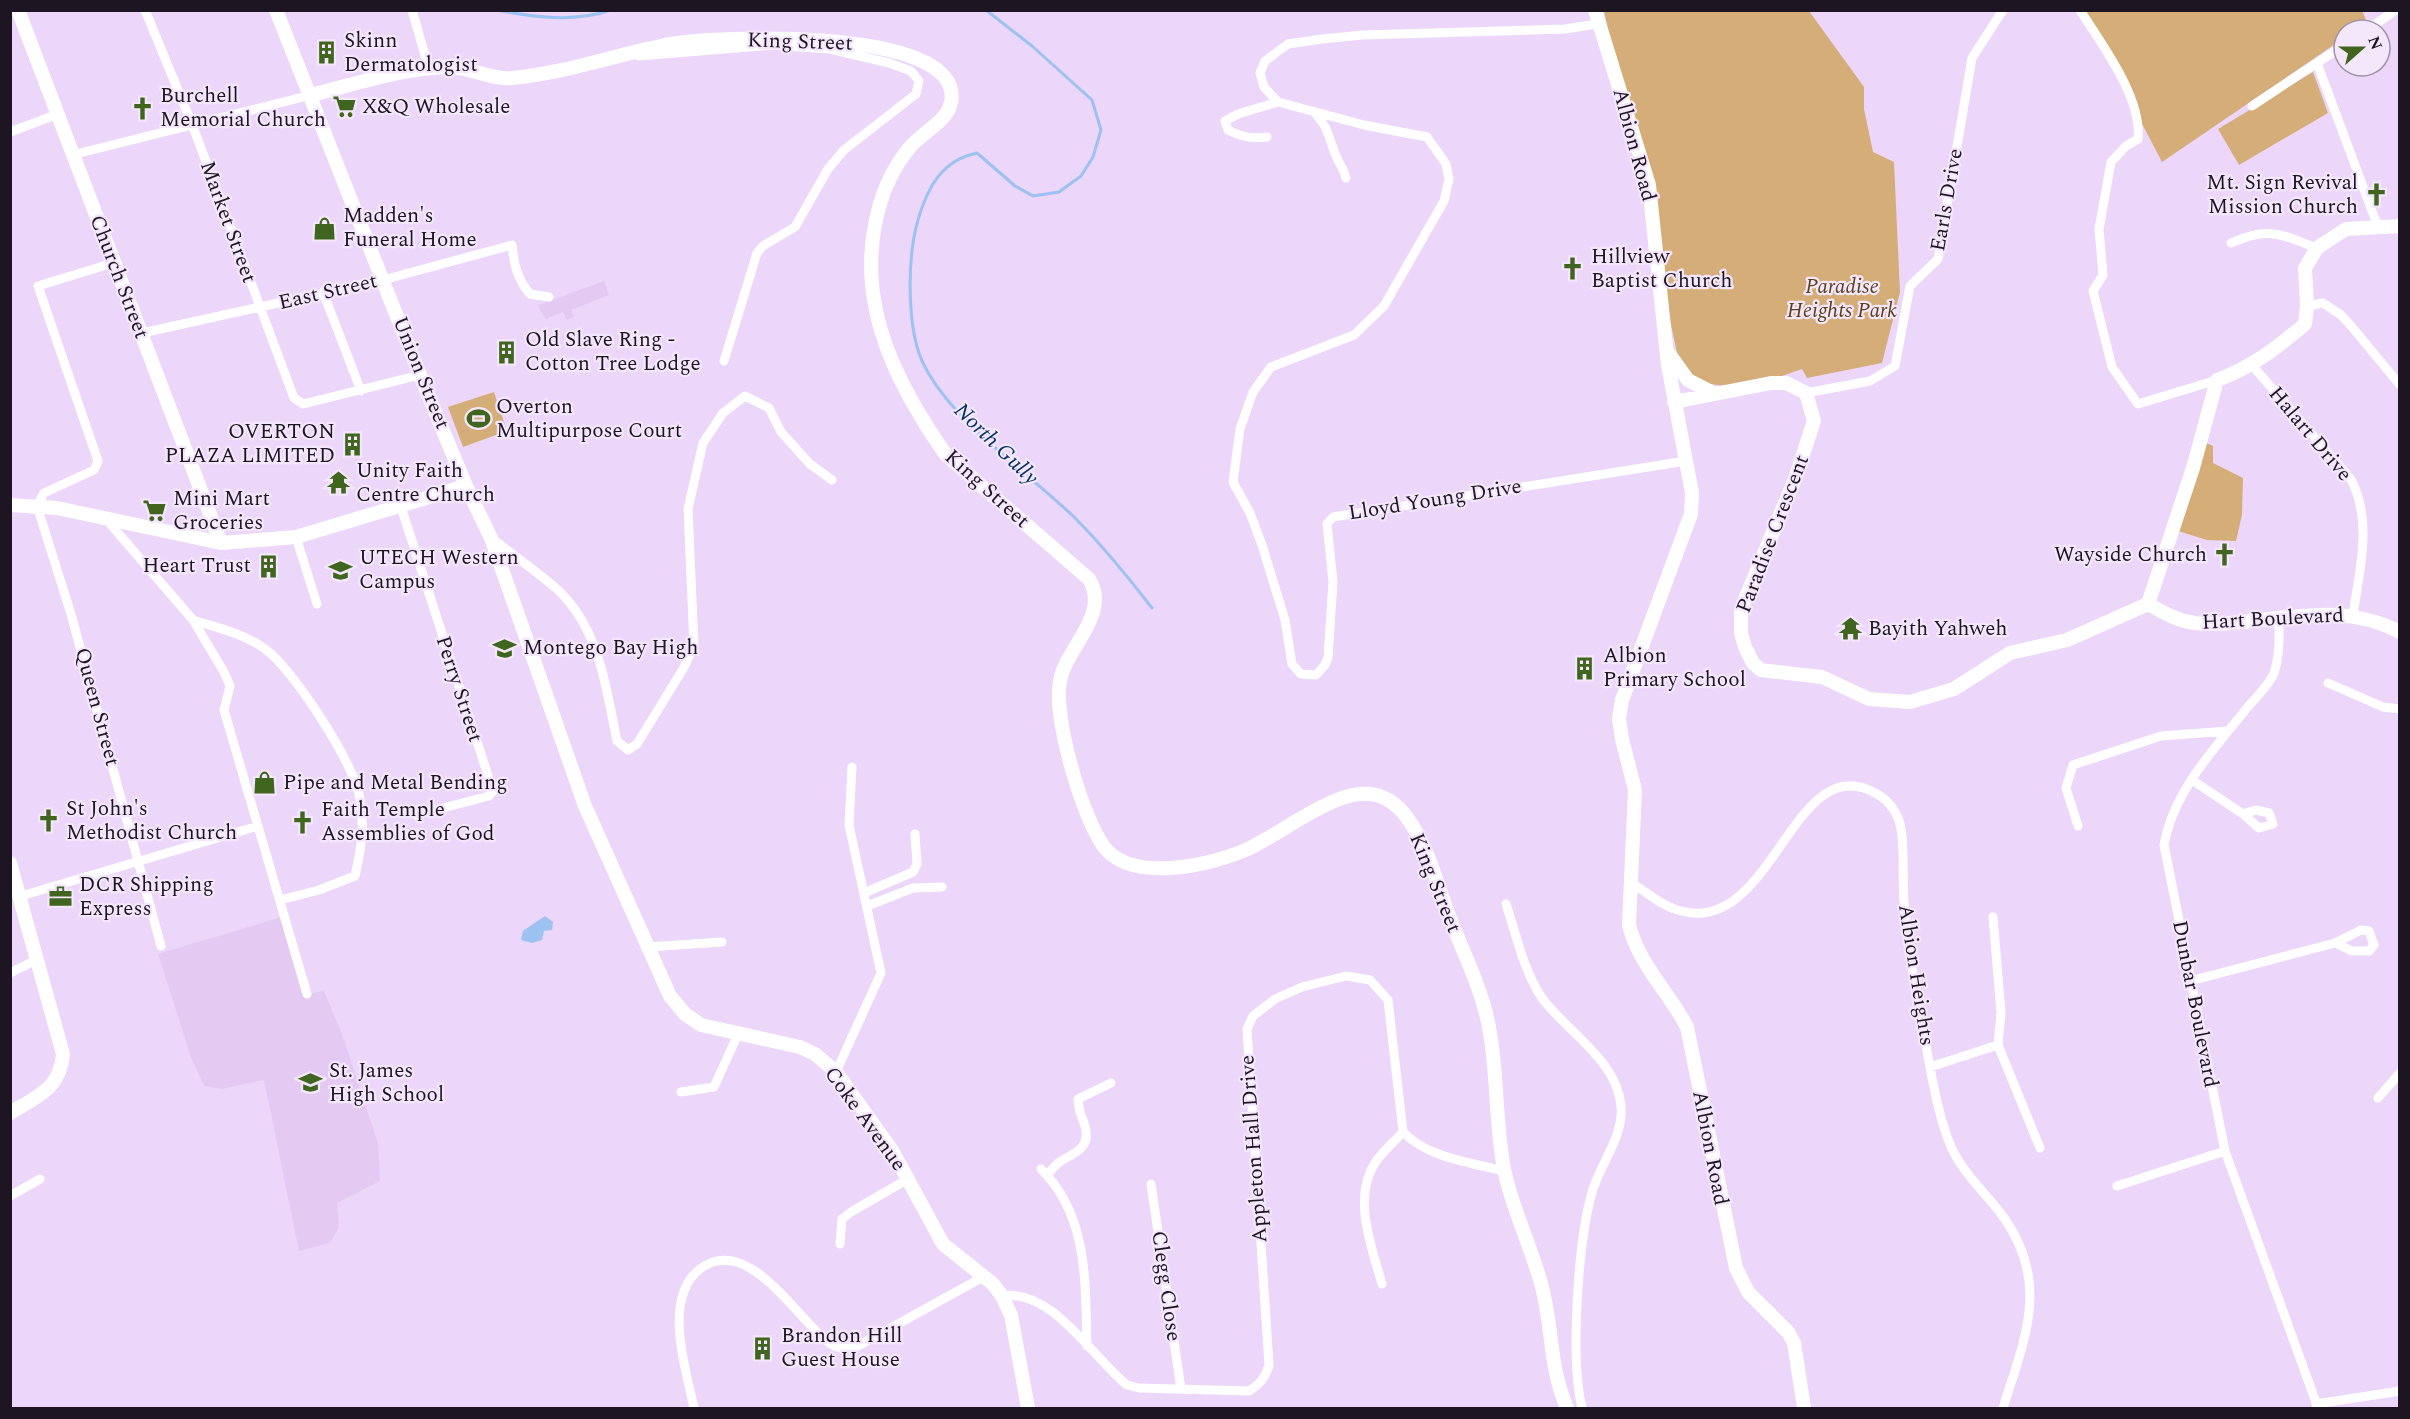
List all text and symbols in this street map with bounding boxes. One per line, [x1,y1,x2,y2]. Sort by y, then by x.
north arrow [2332,18,2392,78]
street label: King Street [747,24,853,60]
place label: Skinn Dermatologist [344,25,478,81]
text: N [2362,33,2389,53]
building icon: Skinn Dermatologist [313,40,339,66]
place label: Burchell Memorial Church [160,80,326,136]
street label: Albion Road [1604,85,1664,205]
place label: X&Q Wholesale [362,91,510,123]
supermarket icon: X&Q Wholesale [331,94,357,120]
church icon: Burchell Memorial Church [129,95,155,121]
street label: Earls Drive [1922,146,1972,254]
street label: Market Street [191,156,265,288]
place label: Mt. Sign Revival Mission Church [2206,167,2358,223]
church icon: Mt. Sign Revival Mission Church [2363,182,2389,208]
place label: Madden's Funeral Home [343,200,477,256]
street label: Church Street [81,210,157,344]
shop icon: Madden's Funeral Home [312,215,338,241]
place label: Hillview Baptist Church [1591,241,1732,297]
church icon: Hillview Baptist Church [1560,256,1586,282]
street label: East Street [275,265,381,319]
park label: Paradise Heights Park [1787,271,1897,327]
street label: Union Street [384,312,458,434]
place label: Old Slave Ring - Cotton Tree Lodge [525,324,701,380]
building icon: Old Slave Ring - Cotton Tree Lodge [494,339,520,365]
street label: Halart Drive [2260,379,2360,489]
place label: Overton Multipurpose Court [496,391,682,447]
water label: North Gully [946,395,1046,493]
sports icon: Overton Multipurpose Court [465,406,491,432]
place label: OVERTON PLAZA LIMITED [165,416,335,472]
building icon: OVERTON PLAZA LIMITED [340,431,366,457]
street label: King Street [937,442,1037,536]
street label: Paradise Crescent [1728,450,1818,618]
place label: Unity Faith Centre Church [356,455,495,511]
temple icon: Unity Faith Centre Church [325,470,351,496]
street label: Lloyd Young Drive [1346,471,1524,529]
place label: Mini Mart Groceries [173,483,270,539]
supermarket icon: Mini Mart Groceries [142,498,168,524]
place label: Wayside Church [2054,539,2207,571]
place label: UTECH Western Campus [359,542,519,598]
church icon: Wayside Church [2212,542,2238,568]
place label: Heart Trust [142,550,251,582]
building icon: Heart Trust [256,553,282,579]
school or university icon: UTECH Western Campus [328,557,354,583]
street label: Hart Boulevard [2201,599,2345,639]
place label: Bayith Yahweh [1868,613,2008,645]
temple icon: Bayith Yahweh [1837,616,1863,642]
street label: Perry Street [427,632,491,746]
place label: Montego Bay High [523,632,699,664]
school or university icon: Montego Bay High [492,635,518,661]
place label: Albion Primary School [1603,640,1746,696]
street label: Queen Street [66,644,128,770]
building icon: Albion Primary School [1572,655,1598,681]
place label: Pipe and Metal Bending [283,767,508,799]
shop icon: Pipe and Metal Bending [252,770,278,796]
place label: St John's Methodist Church [66,793,237,849]
place label: Faith Temple Assemblies of God [321,794,495,850]
church icon: St John's Methodist Church [35,808,61,834]
church icon: Faith Temple Assemblies of God [290,809,316,835]
street label: King Street [1400,828,1470,938]
place label: DCR Shipping Express [79,869,214,925]
office icon: DCR Shipping Express [48,884,74,910]
street label: Albion Heights [1889,902,1943,1048]
street label: Dunbar Boulevard [2163,918,2227,1090]
street label: Appleton Hall Drive [1231,1054,1277,1244]
place label: St. James High School [329,1055,444,1111]
street label: Coke Avenue [816,1060,914,1178]
school or university icon: St. James High School [298,1070,324,1096]
street label: Albion Road [1683,1088,1737,1208]
street label: Clegg Close [1142,1229,1190,1343]
place label: Brandon Hill Guest House [781,1320,902,1376]
building icon: Brandon Hill Guest House [750,1335,776,1361]

